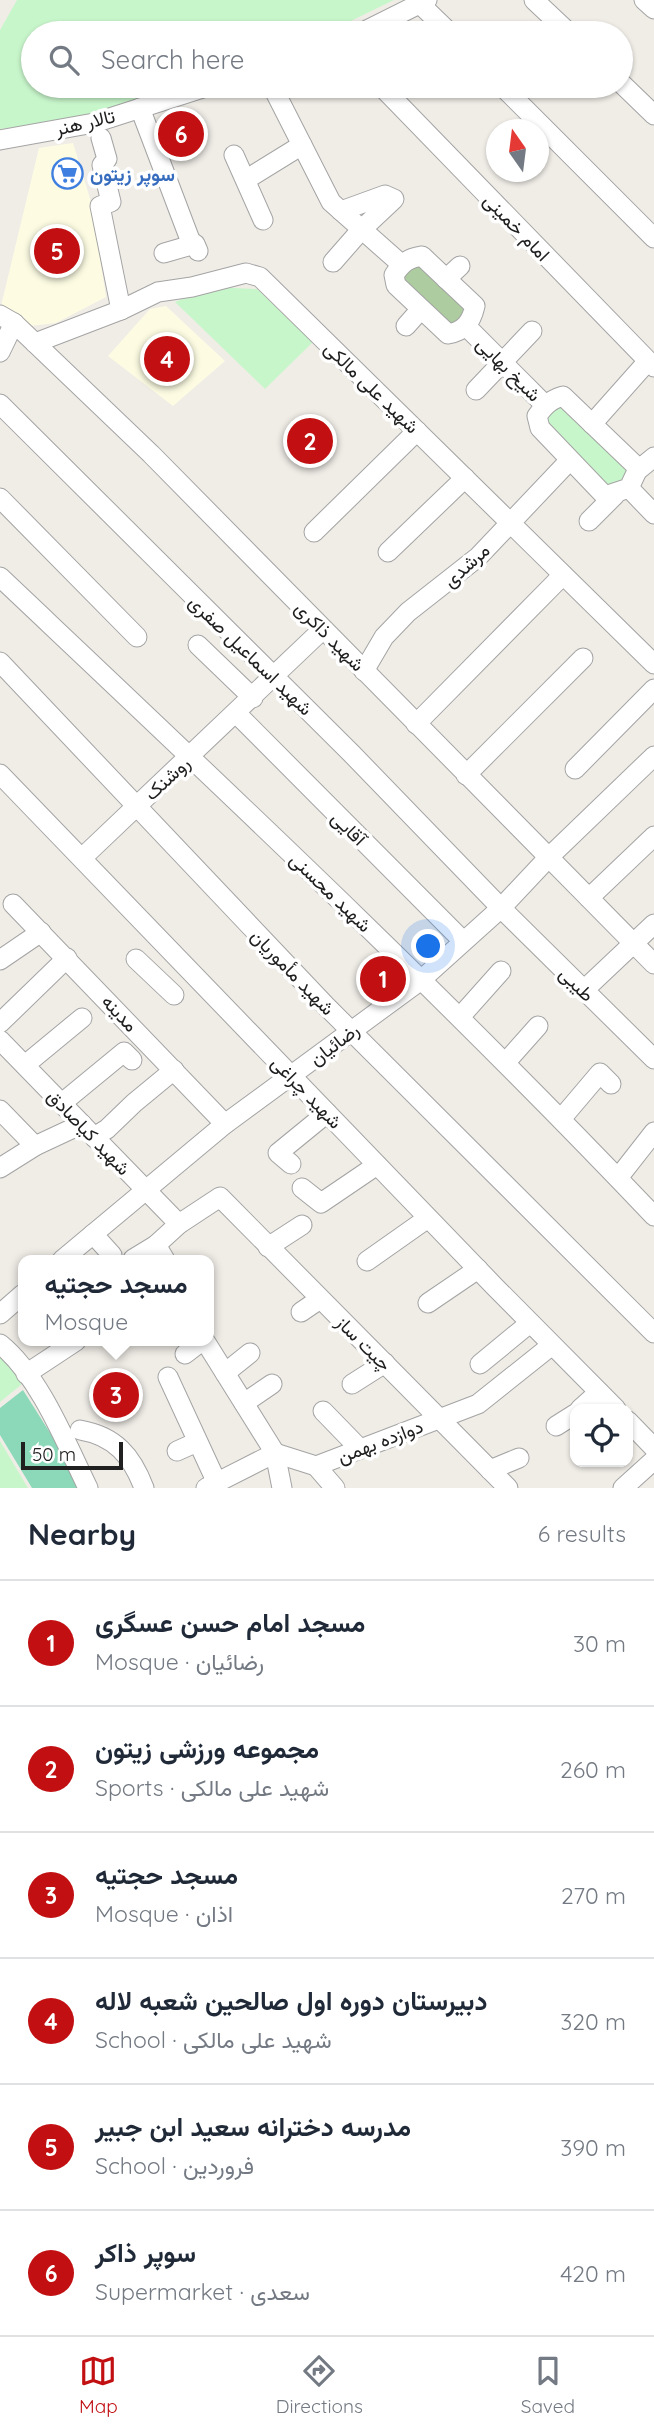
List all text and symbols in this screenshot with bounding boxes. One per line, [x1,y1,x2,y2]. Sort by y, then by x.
search box [21,21,633,98]
icon: search [45,41,83,79]
text: Search here [101,43,245,76]
street label: تالار هنر [52,103,117,141]
pin: 6 [158,108,204,160]
north arrow [486,119,549,182]
supermarket icon: سوپر زیتون [50,157,84,191]
place label: سوپر زیتون [90,162,175,188]
street label: امام خمینی [478,188,555,267]
pin: 5 [34,225,80,277]
street label: شیخ بهایی [470,332,547,408]
pin: 4 [144,333,190,385]
street label: شهید علی مالکی [320,336,424,438]
pin: 2 [287,415,333,467]
street label: مرشدی [438,538,494,592]
street label: شهید اسماعیل صفری [184,590,318,720]
street label: شهید ذاکری [290,596,370,676]
street label: روشنک [139,751,195,805]
street label: آقایی [327,806,373,852]
street label: شهید محسنی [285,847,377,937]
street label: شهید مأموریان [246,924,340,1020]
your location [411,929,445,963]
pin: 1 [360,953,406,1005]
street label: طیبی [554,961,600,1007]
street label: مدینه [97,989,143,1037]
street label: رضائیان [304,1017,364,1071]
street label: شهید چراغی [265,1051,348,1135]
street label: شهید کیاصادق [42,1084,136,1180]
popup [18,1255,214,1346]
text: مسجد حجتیه [44,1267,188,1300]
text: Mosque [44,1307,128,1336]
street label: چیت ساز [329,1309,397,1377]
pin: 3 [93,1369,139,1421]
map controls [570,1404,633,1467]
button: locate [570,1404,633,1467]
street label: دوازده بهمن [334,1414,426,1468]
scale bar [21,1439,122,1471]
text: 50 m [32,1442,76,1466]
text: Nearby [28,1515,136,1553]
text: 6 results [538,1519,626,1548]
text: مسجد امام حسن عسگری [95,1606,365,1639]
text: 1 [47,1629,55,1658]
text: 30 m [573,1629,626,1658]
text: Mosque · رضائیان [95,1647,264,1676]
text: مجموعه ورزشی زیتون [95,1732,319,1765]
text: 2 [44,1755,58,1784]
text: 260 m [560,1755,626,1784]
text: Sports · شهید علی مالکی [95,1773,329,1802]
text: مسجد حجتیه [95,1858,238,1891]
text: 3 [45,1881,57,1910]
text: 270 m [561,1881,626,1910]
text: Mosque · اذان [95,1899,233,1928]
text: دبیرستان دوره اول صالحین شعبه لاله [95,1984,488,2017]
text: 4 [44,2007,58,2036]
text: 320 m [560,2007,626,2036]
text: School · شهید علی مالکی [95,2025,332,2054]
text: مدرسه دخترانه سعید ابن جبیر [95,2110,411,2143]
text: 5 [44,2133,58,2162]
text: 390 m [560,2133,626,2162]
text: School · فروردین [95,2151,254,2180]
text: سوپر ذاکر [95,2236,196,2269]
text: 6 [45,2259,57,2288]
text: 420 m [560,2259,626,2288]
text: Supermarket · سعدی [95,2277,310,2306]
tab: Map [79,2352,118,2418]
tab: Directions [276,2352,363,2418]
tab: Saved [521,2352,575,2418]

